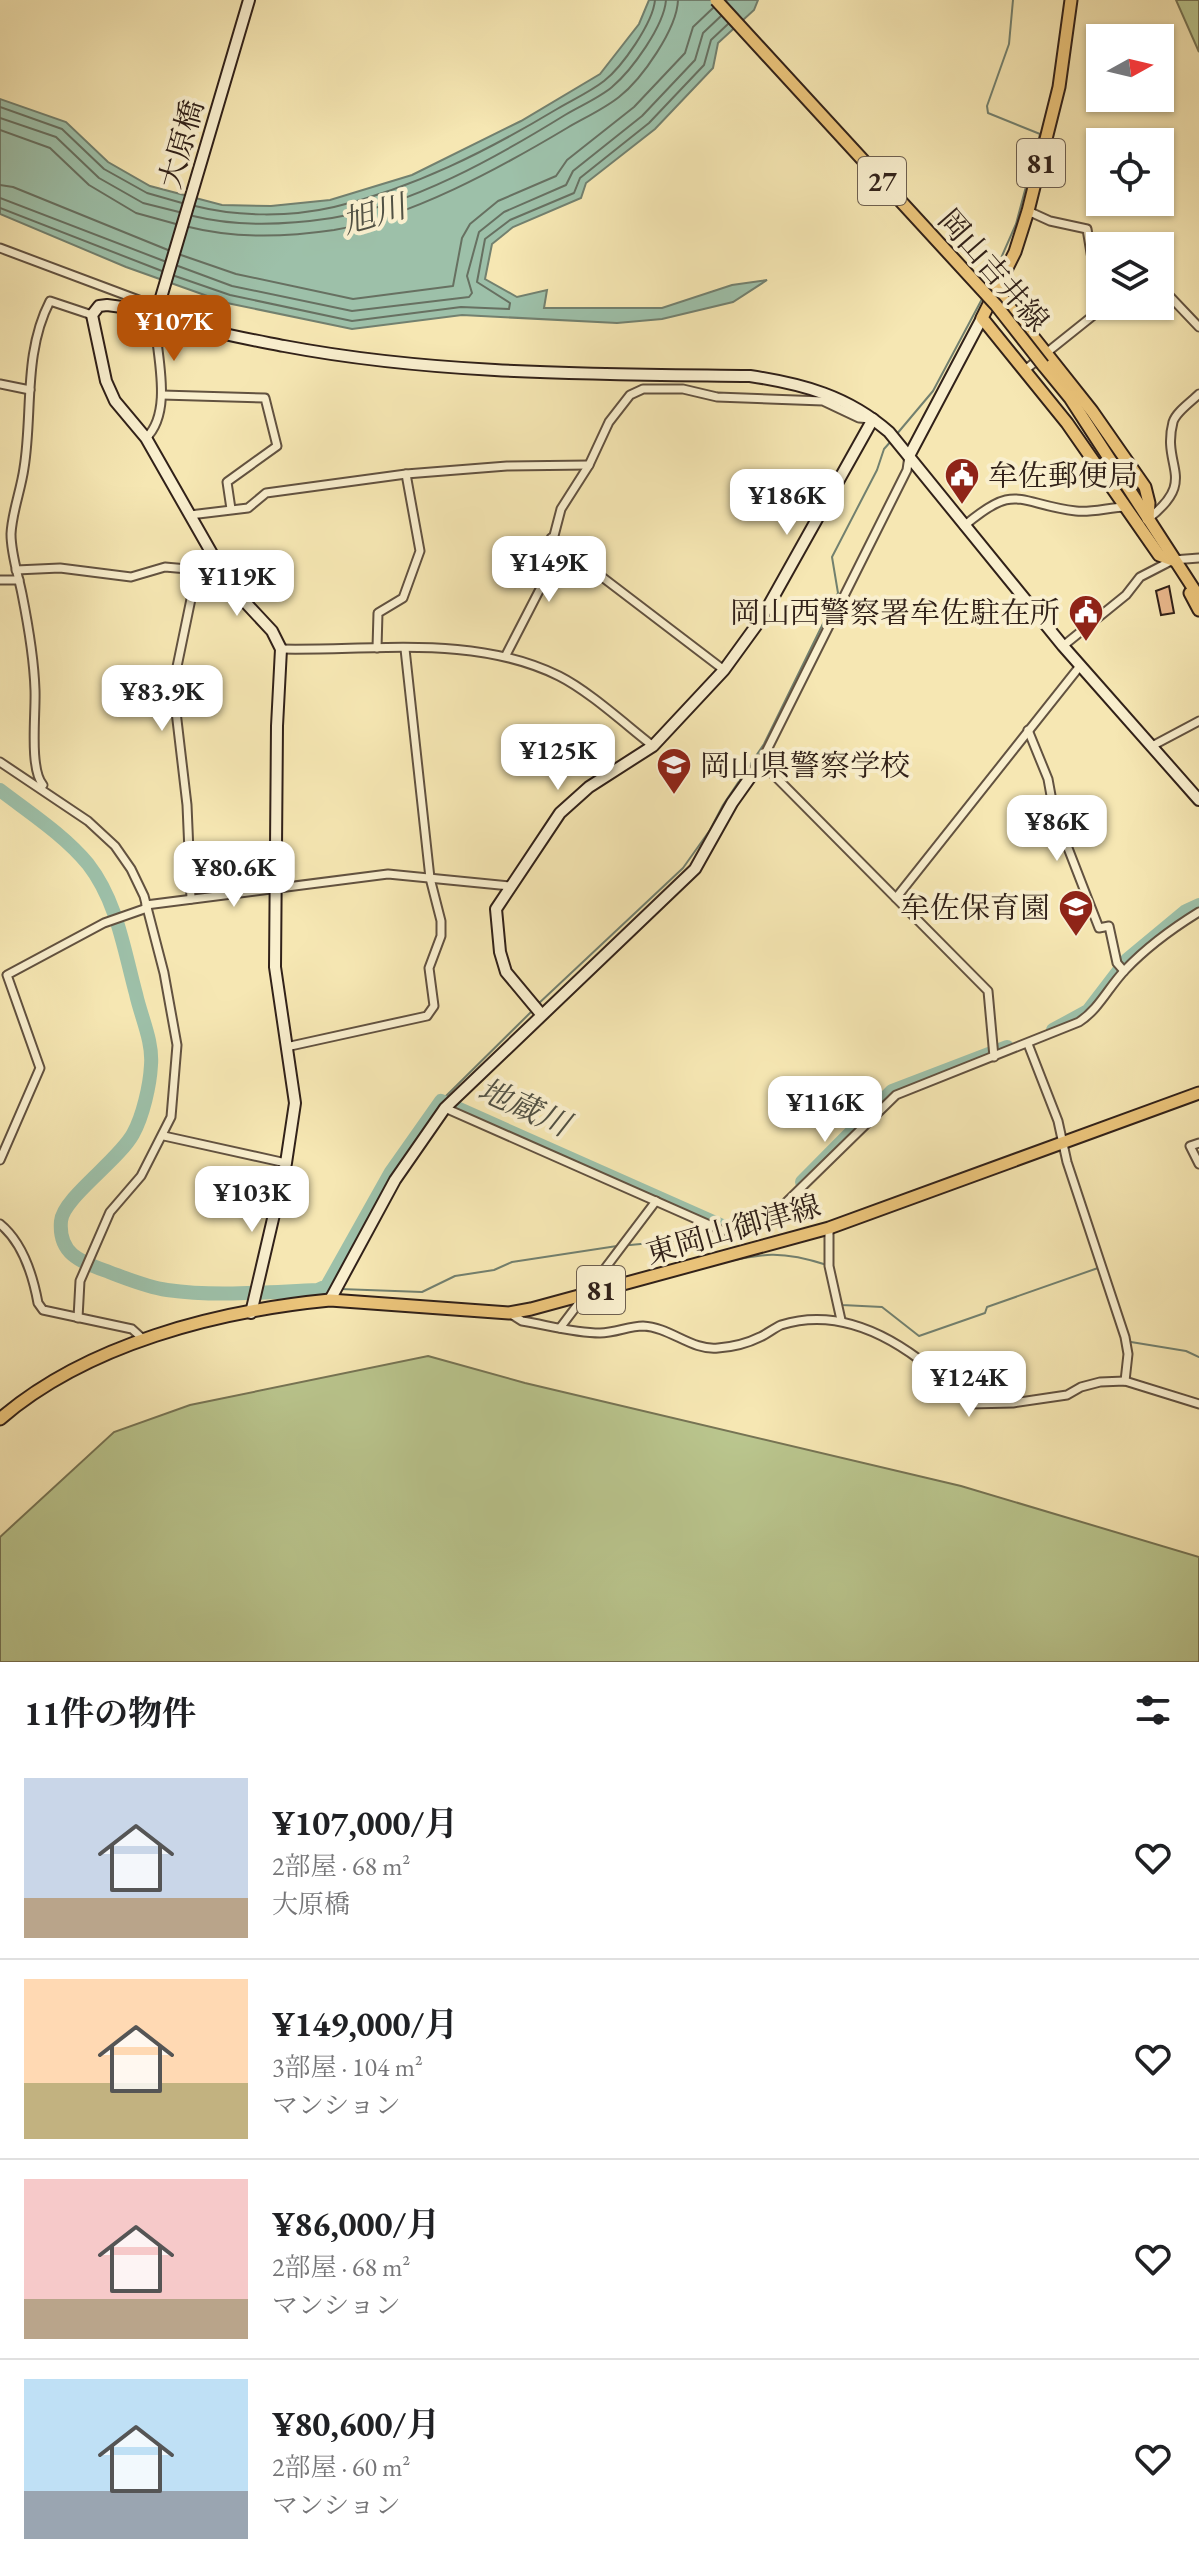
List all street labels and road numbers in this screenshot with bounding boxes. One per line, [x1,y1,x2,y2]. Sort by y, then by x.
street label: 大原橋 [150,95,212,193]
road number: 81 [1017,139,1065,187]
road number: 27 [858,157,906,205]
street label: 岡山吉井線 [930,201,1058,339]
street label: 東岡山御津線 [641,1185,825,1273]
road number: 81 [577,1266,625,1314]

